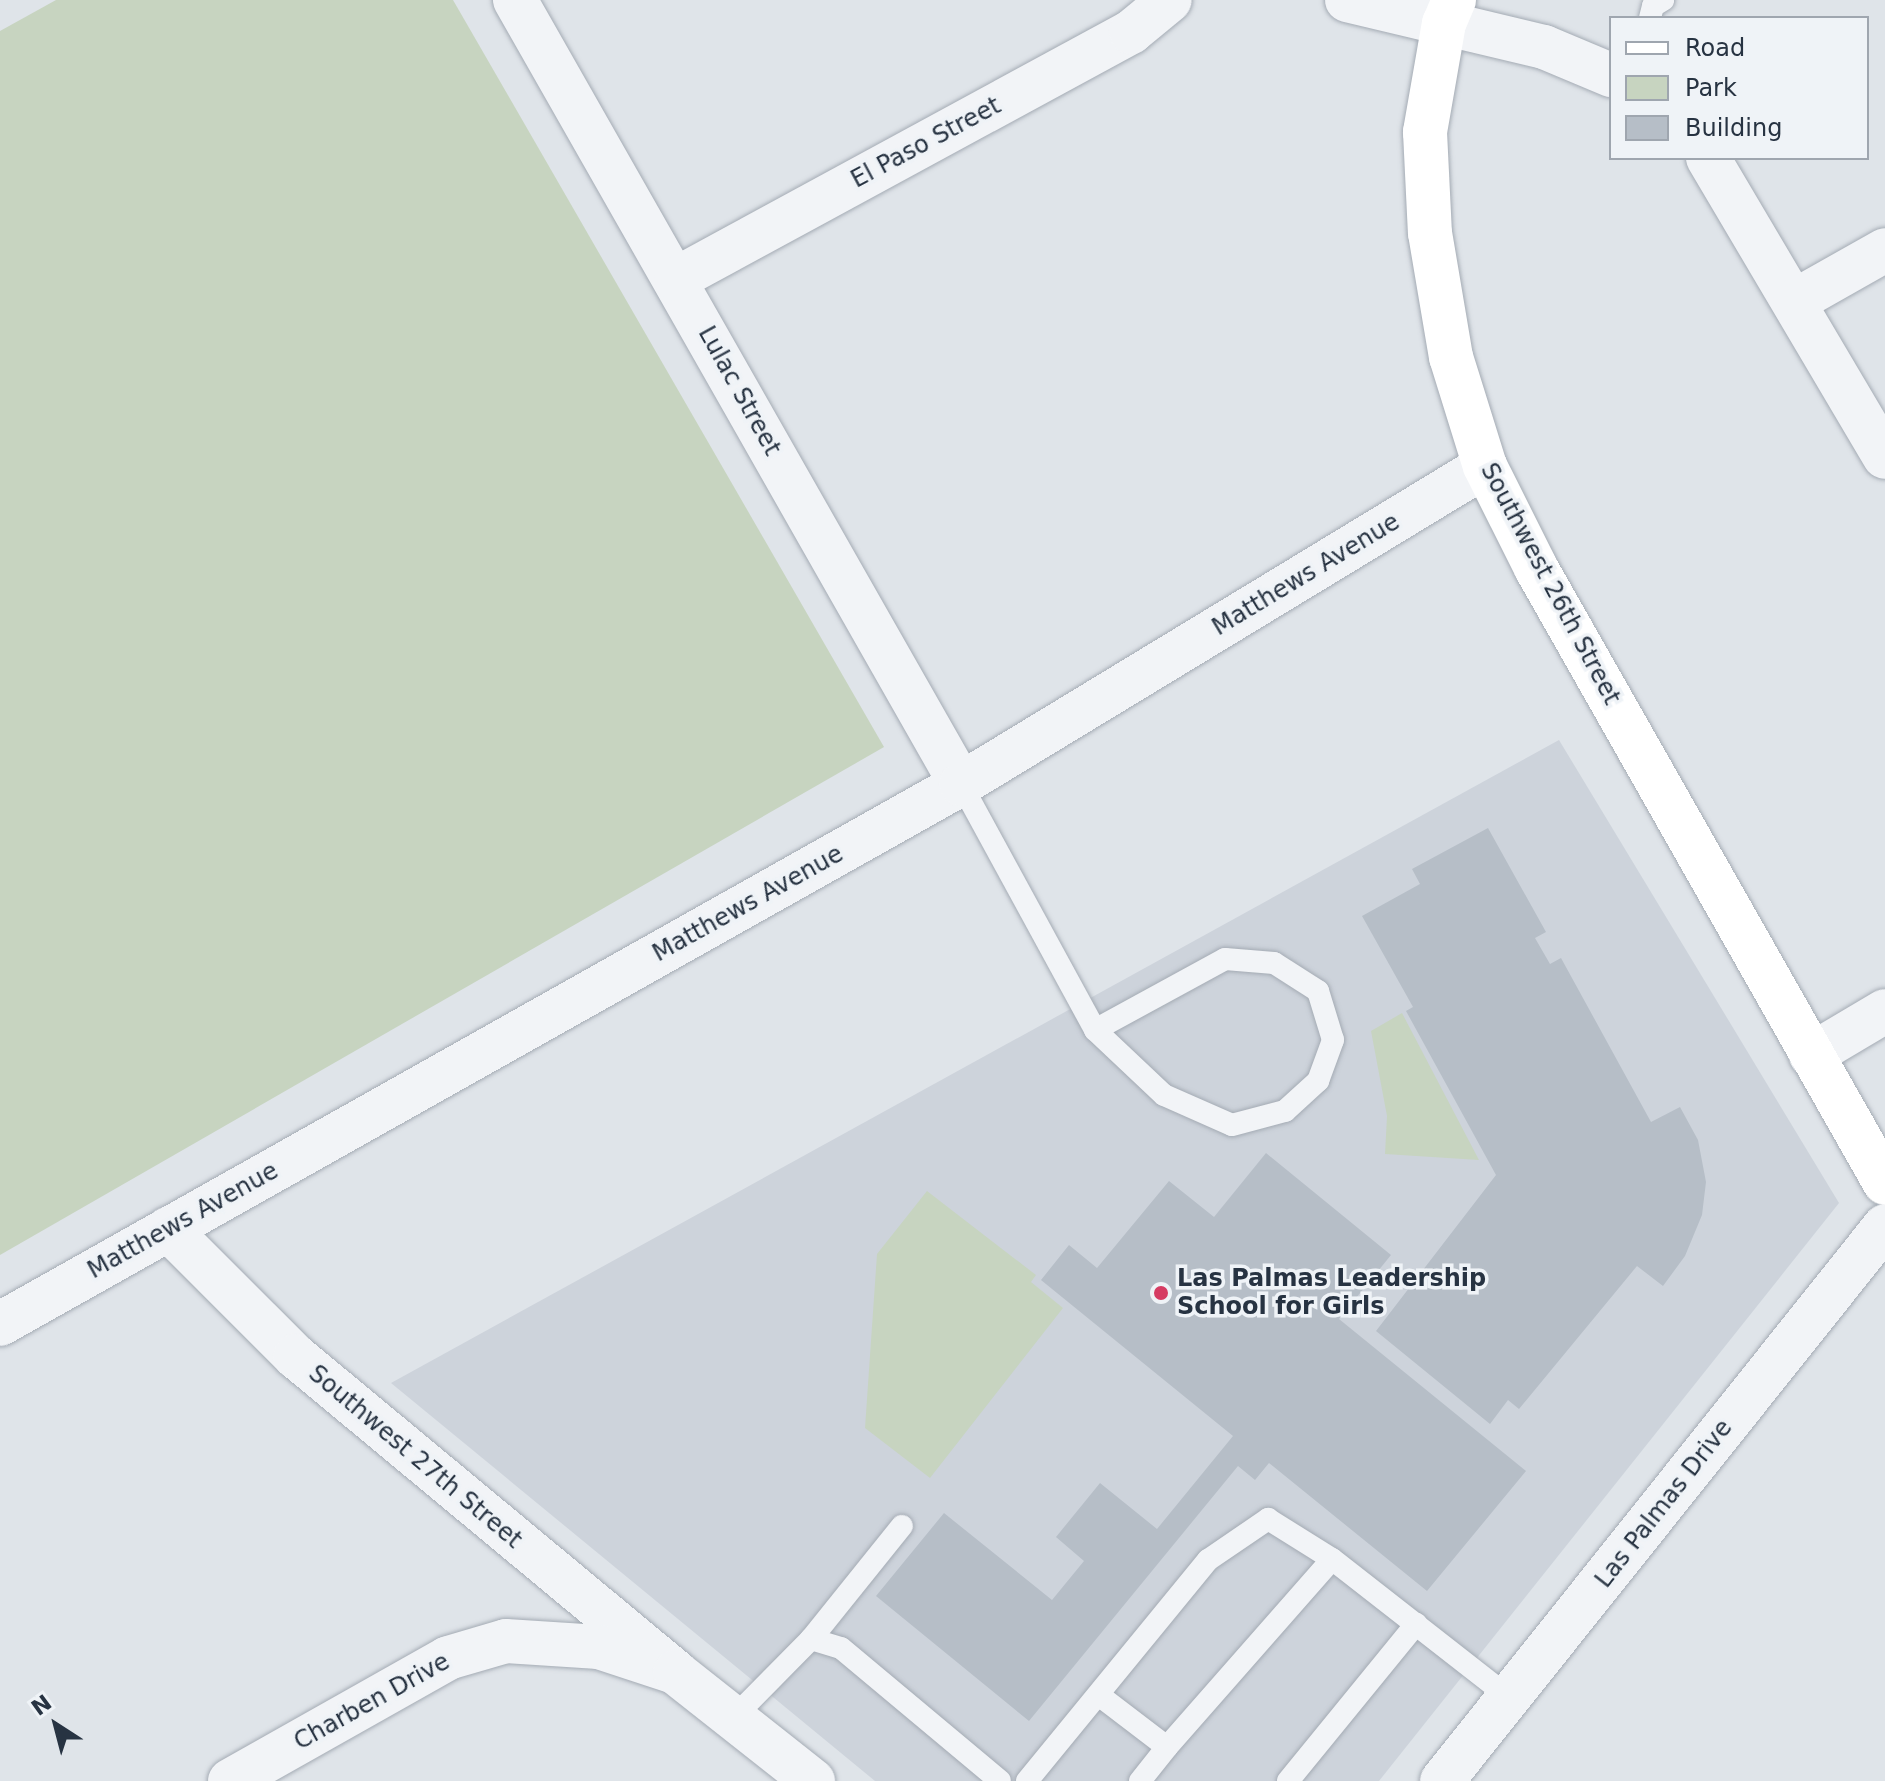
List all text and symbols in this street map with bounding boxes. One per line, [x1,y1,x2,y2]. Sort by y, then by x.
legend [1609,16,1869,160]
text: Road [1685,34,1745,62]
text: Park [1685,74,1737,102]
street label: El Paso Street [846,91,1006,195]
text: Building [1685,114,1782,142]
street label: Lulac Street [692,321,786,461]
street label: Southwest 26th Street [1474,458,1626,710]
street label: Matthews Avenue [1207,508,1405,642]
street label: Matthews Avenue [648,840,848,968]
street label: Matthews Avenue [83,1157,283,1285]
place label: Las Palmas Leadership School for Girls [1177,1265,1486,1321]
marker: Las Palmas Leadership School for Girls [1152,1284,1170,1302]
street label: Southwest 27th Street [303,1359,527,1555]
street label: Las Palmas Drive [1589,1414,1739,1594]
street label: Charben Drive [289,1647,455,1757]
north arrow [16,1685,96,1765]
text: N [27,1690,56,1721]

